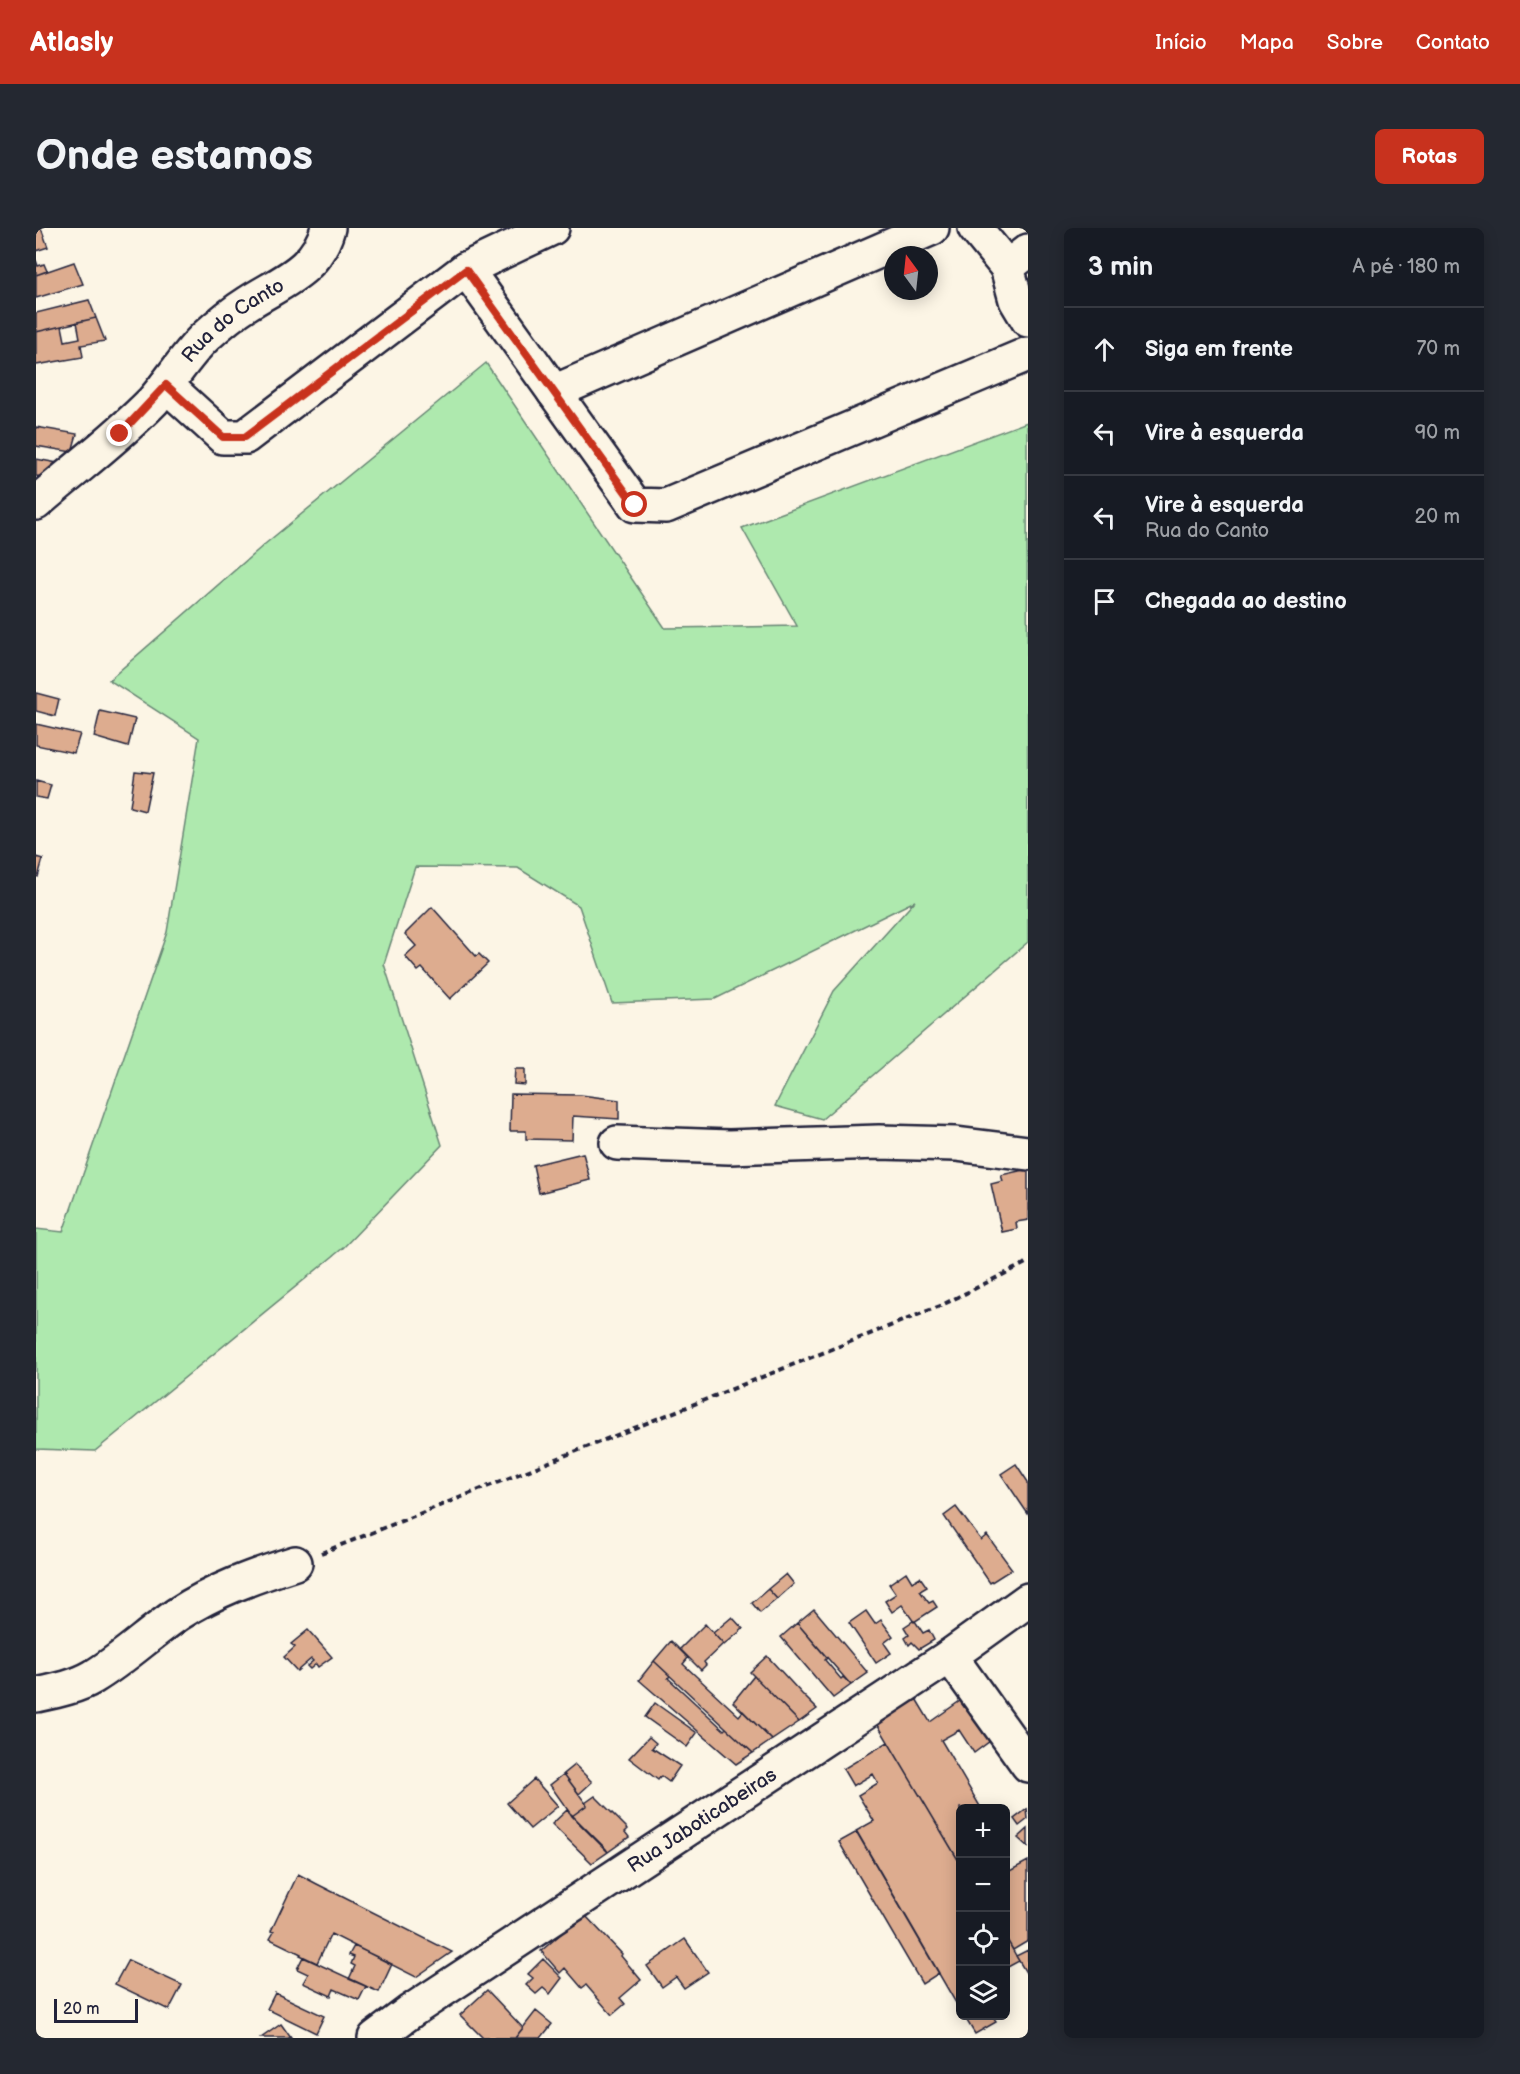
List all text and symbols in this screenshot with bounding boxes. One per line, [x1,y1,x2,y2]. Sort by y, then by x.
text: Atlasly [30,26,113,59]
text: Início [1155,30,1207,55]
text: Mapa [1240,30,1294,55]
text: Sobre [1327,30,1383,55]
text: Contato [1416,30,1490,55]
button: Rotas [1375,129,1484,184]
text: Onde estamos [36,131,313,182]
north arrow [884,246,938,300]
text: 3 min [1088,252,1153,283]
text: A pé · 180 m [1353,255,1460,279]
street label: Rua do Canto [177,273,289,368]
icon: ahead [1088,333,1121,366]
text: Siga em frente [1145,336,1293,363]
text: 70 m [1416,337,1460,361]
icon: left [1088,417,1121,450]
route end [106,420,132,446]
text: Vire à esquerda [1145,420,1304,447]
text: 90 m [1415,421,1460,445]
route start [621,491,647,517]
text: Vire à esquerda [1145,492,1304,519]
icon: left [1088,501,1121,534]
text: 20 m [1415,505,1460,529]
text: Rua do Canto [1145,519,1269,543]
icon: arrive [1088,585,1121,618]
text: Chegada ao destino [1145,588,1347,615]
street label: Rua Jaboticabeiras [623,1763,781,1878]
map controls [956,1804,1010,2020]
button: + [956,1804,1010,1858]
button: − [956,1858,1010,1912]
button: locate [956,1912,1010,1966]
button: layers [956,1966,1010,2020]
scale bar [54,1996,138,2024]
text: 20 m [63,2000,99,2019]

